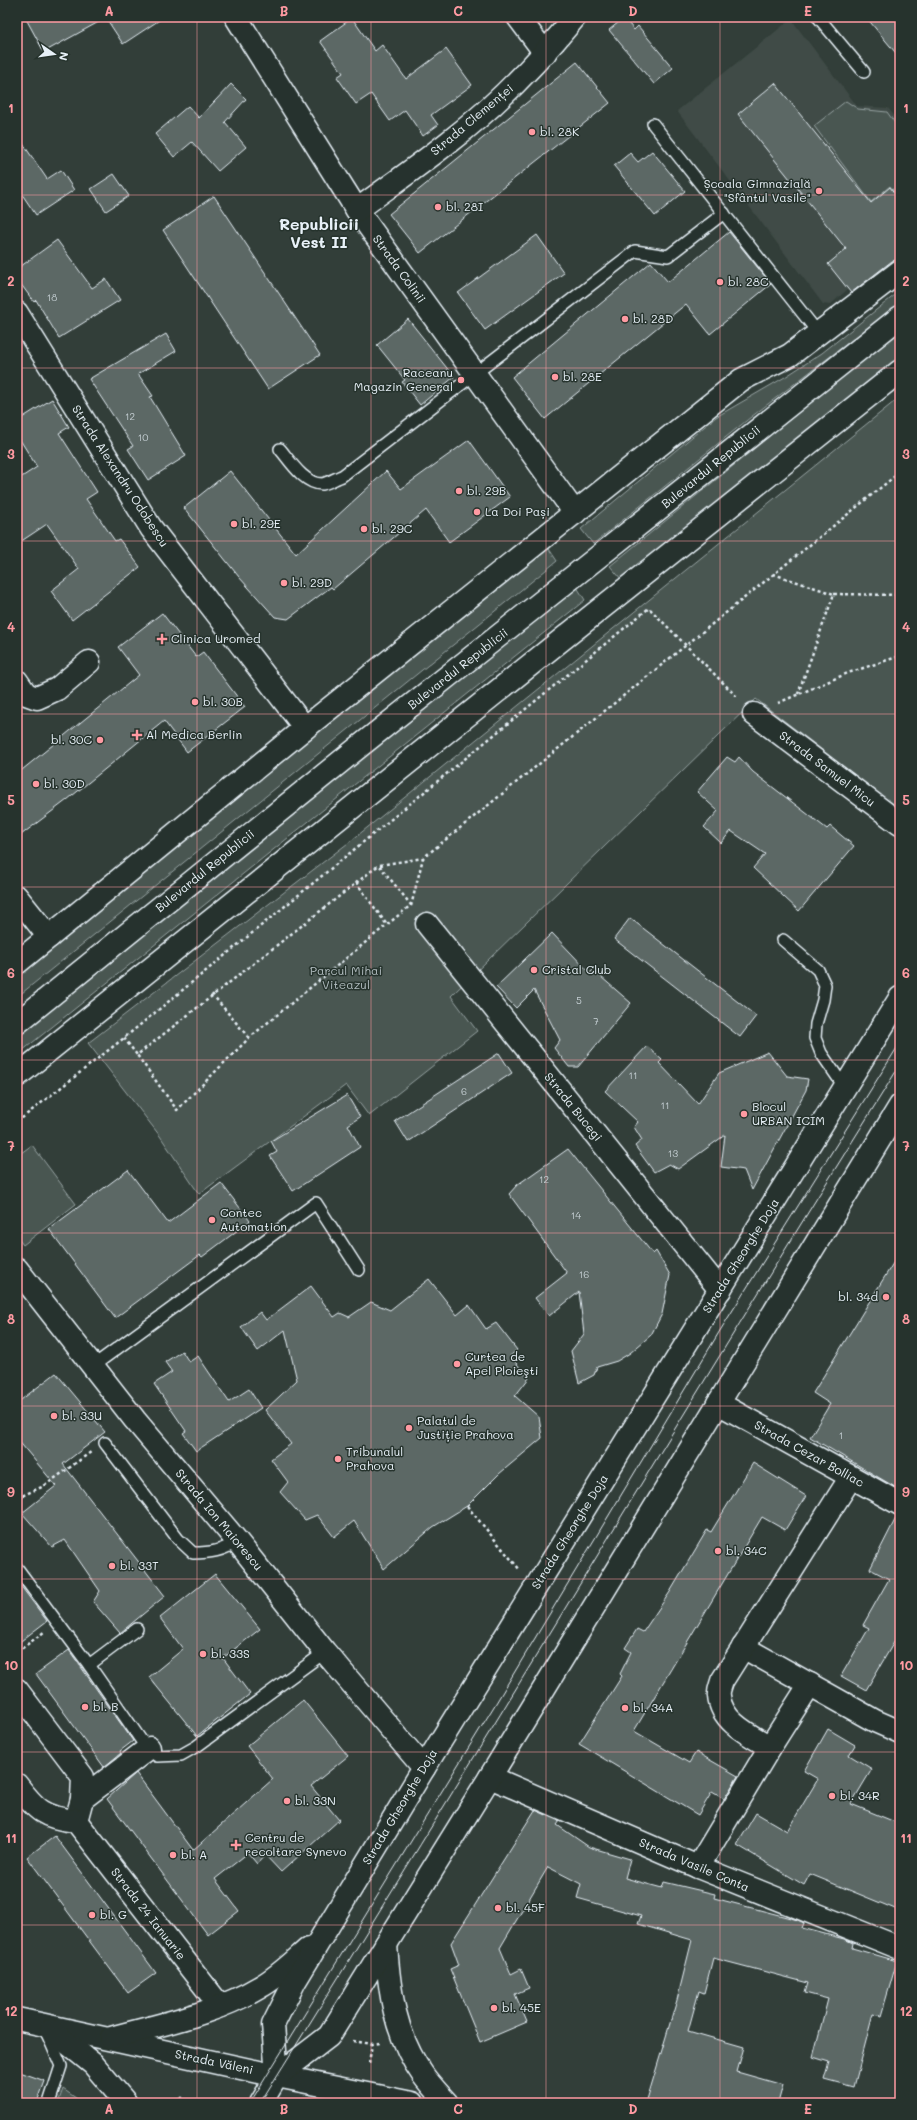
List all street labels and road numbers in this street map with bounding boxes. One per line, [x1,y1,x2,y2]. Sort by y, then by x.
street label: Strada Clemenței [427,80,516,159]
street label: Strada Colinii [370,231,430,306]
street label: Strada Alexandru Odobescu [69,401,173,550]
street label: Bulevardul Republicii [657,421,763,511]
street label: Bulevardul Republicii [404,624,511,712]
street label: Strada Samuel Micu [776,727,879,809]
street label: Bulevardul Republicii [151,825,257,915]
street label: Strada Bucegi [541,1069,606,1144]
street label: Strada Gheorghe Doja [698,1195,782,1316]
street label: Strada Cezar Bolliac [752,1416,867,1490]
street label: Strada Ion Maiorescu [172,1465,267,1574]
street label: Strada Gheorghe Doja [527,1471,611,1592]
street label: Strada Gheorghe Doja [358,1746,440,1867]
street label: Strada Vasile Conta [637,1834,752,1895]
street label: Strada 24 Ianuarie [108,1864,190,1963]
street label: Strada Văleni [174,2045,255,2077]

